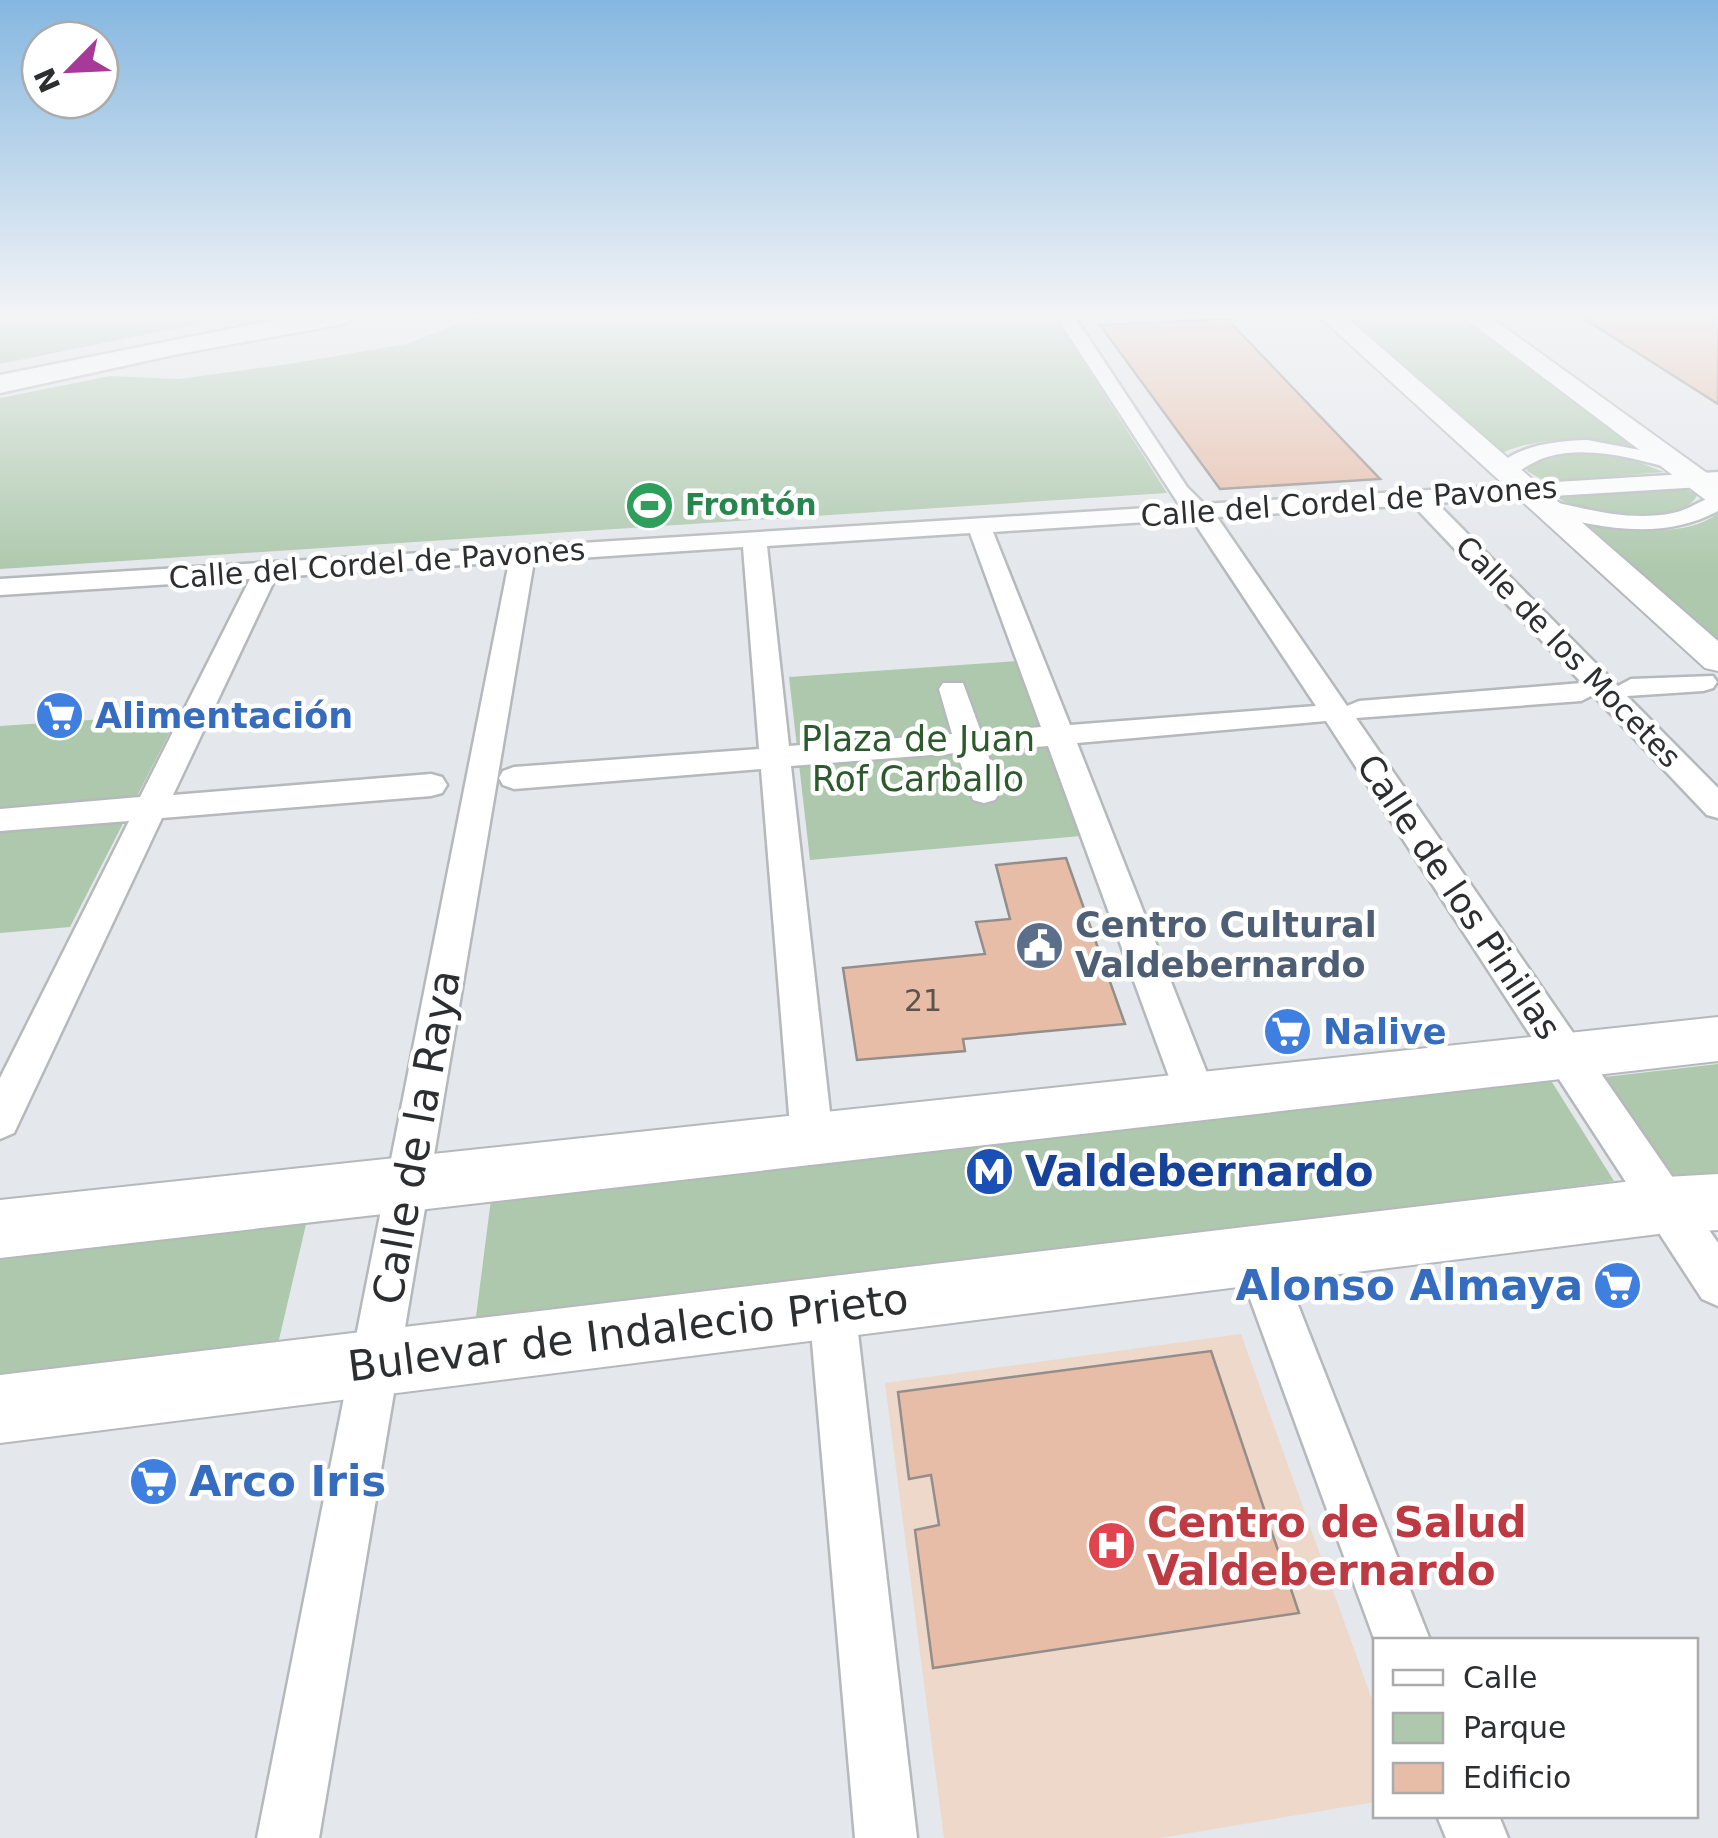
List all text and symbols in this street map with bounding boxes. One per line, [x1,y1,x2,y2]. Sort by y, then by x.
north arrow [20,20,120,120]
text: N [28,63,67,97]
street label: Calle del Cordel de Pavones [1140,469,1558,534]
sports icon: Frontón [624,479,676,531]
place label: Frontón [685,487,817,522]
street label: Calle de los Mocetes [1449,529,1688,775]
street label: Calle del Cordel de Pavones [168,531,586,596]
supermarket icon: Alimentación [34,690,86,742]
place label: Alimentación [95,696,353,736]
park label: Plaza de Juan Rof Carballo [801,719,1035,799]
street label: Calle de los Pinillas [1349,747,1569,1047]
place label: Centro Cultural Valdebernardo [1075,905,1377,985]
public building icon: Centro Cultural Valdebernardo [1014,919,1066,971]
street label: Calle de la Raya [363,966,470,1308]
house number: 21 [904,983,942,1018]
supermarket icon: Nalive [1262,1006,1314,1058]
place label: Nalive [1323,1012,1446,1052]
metro station icon: Valdebernardo [964,1145,1016,1197]
place label: Valdebernardo [1025,1147,1374,1196]
supermarket icon: Alonso Almaya [1592,1259,1644,1311]
place label: Alonso Almaya [1235,1261,1583,1310]
street label: Bulevar de Indalecio Prieto [345,1274,911,1391]
supermarket icon: Arco Iris [128,1455,180,1507]
place label: Arco Iris [189,1457,386,1506]
place label: Centro de Salud Valdebernardo [1147,1498,1527,1595]
hospital icon: Centro de Salud Valdebernardo [1086,1520,1138,1572]
legend [1373,1638,1698,1818]
text: Calle [1463,1660,1537,1695]
text: Parque [1463,1710,1566,1745]
text: Edificio [1463,1760,1571,1795]

